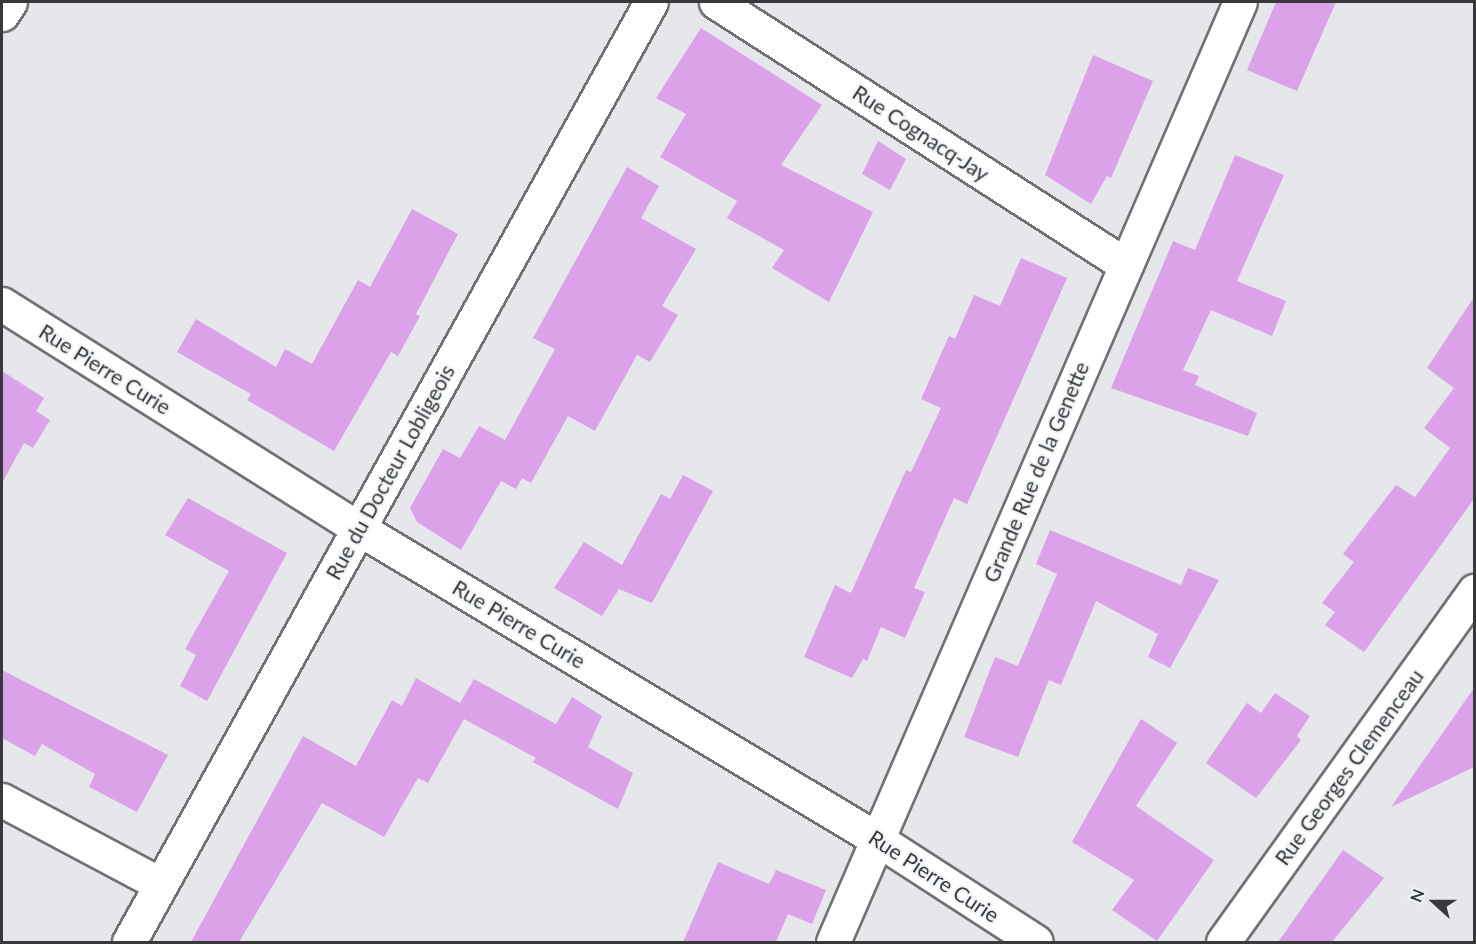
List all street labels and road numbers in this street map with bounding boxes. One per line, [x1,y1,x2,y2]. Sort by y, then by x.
street label: Rue Cognacq-Jay [848,80,994,186]
street label: Rue Pierre Curie [35,319,175,419]
street label: Grande Rue de la Genette [978,358,1094,586]
street label: Rue du Docteur Lobligeois [320,360,460,584]
street label: Rue Pierre Curie [448,575,590,673]
street label: Rue Georges Clemenceau [1269,664,1429,870]
street label: Rue Pierre Curie [864,825,1004,927]

